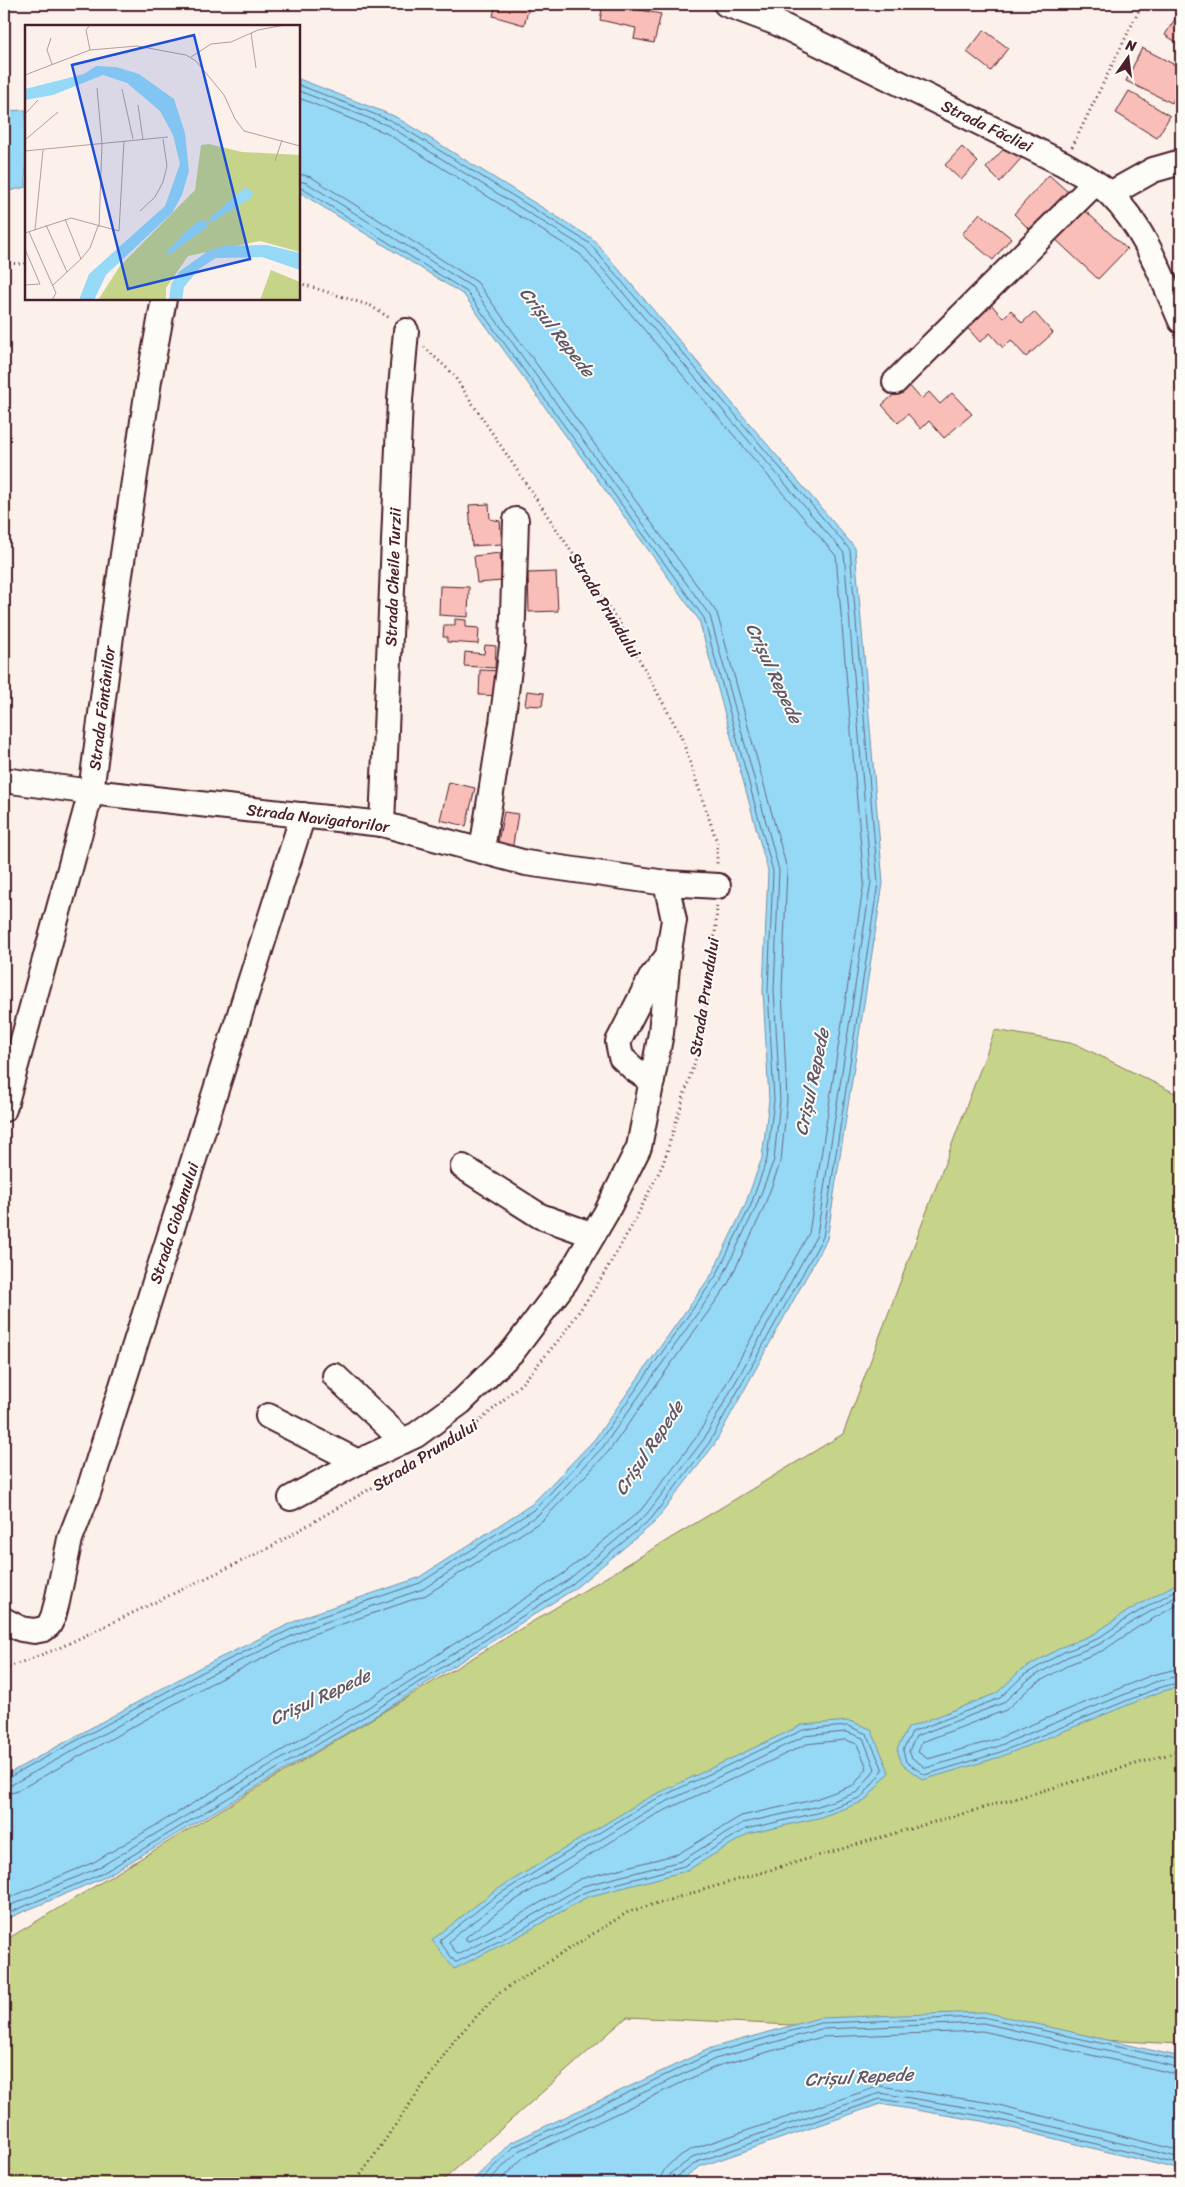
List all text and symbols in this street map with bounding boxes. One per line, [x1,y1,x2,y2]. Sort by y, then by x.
inset map [25,25,300,300]
north arrow [1102,32,1152,82]
text: N [1122,32,1139,59]
street label: Strada Făcliei [936,91,1038,161]
water label: Crișul Repede [511,279,604,386]
street label: Strada Cheile Turzii [376,507,410,647]
street label: Strada Prundului [561,546,649,664]
water label: Crișul Repede [737,617,812,730]
street label: Strada Fântânilor [80,643,124,772]
street label: Strada Navigatorilor [245,795,393,841]
street label: Strada Prundului [680,935,728,1059]
water label: Crișul Repede [785,1024,839,1138]
street label: Strada Ciobanului [141,1158,207,1288]
water label: Crișul Repede [605,1393,694,1502]
street label: Strada Prundului [366,1411,484,1499]
water label: Crișul Repede [264,1659,377,1734]
water label: Crișul Repede [804,2058,916,2096]

